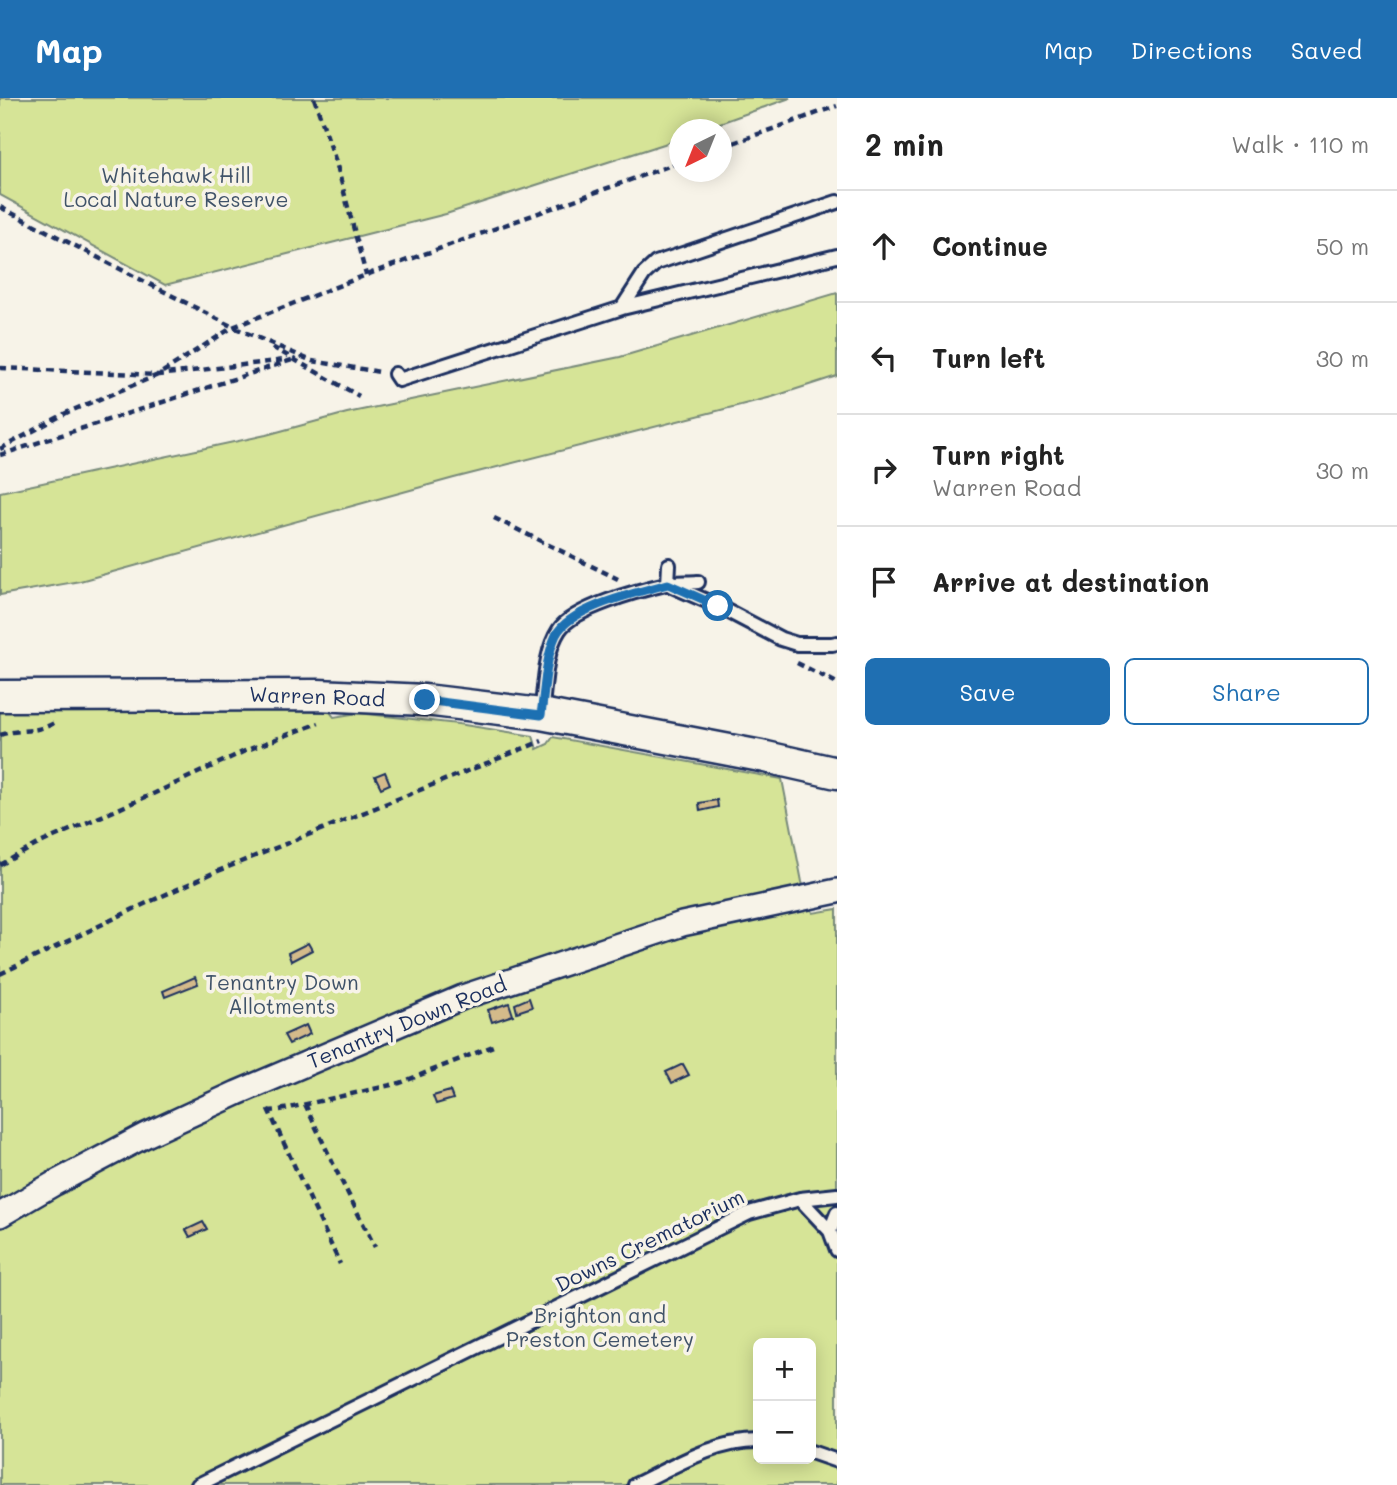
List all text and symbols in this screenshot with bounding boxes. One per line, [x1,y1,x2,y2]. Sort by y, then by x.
text: Map [35,28,103,71]
text: Map [1044,34,1093,65]
text: Directions [1131,34,1253,65]
text: Saved [1291,34,1362,65]
north arrow [669,119,732,182]
text: 2 min [865,124,944,164]
text: Walk · 110 m [1231,129,1369,159]
park label: Whitehawk Hill Local Nature Reserve [64,161,288,212]
icon: ahead [865,227,903,265]
text: Continue [932,229,1048,263]
text: 50 m [1316,231,1369,261]
icon: left [865,339,903,377]
text: Turn left [932,341,1045,375]
text: 30 m [1316,343,1369,373]
text: Turn right [932,438,1065,472]
icon: right [865,451,903,489]
text: 30 m [1316,455,1369,485]
text: Warren Road [932,472,1081,502]
icon: arrive [865,563,903,601]
text: Arrive at destination [932,565,1209,599]
route start [702,590,733,621]
button: Save [865,658,1110,725]
button: Share [1124,658,1369,725]
street label: Warren Road [248,680,386,711]
route end [409,684,440,715]
park label: Tenantry Down Allotments [205,968,359,1019]
street label: Tenantry Down Road [303,969,510,1074]
street label: Downs Crematorium [550,1182,748,1297]
park label: Brighton and Preston Cemetery [506,1301,694,1352]
map controls [753,1338,816,1464]
button: + [753,1338,816,1401]
button: − [753,1401,816,1464]

